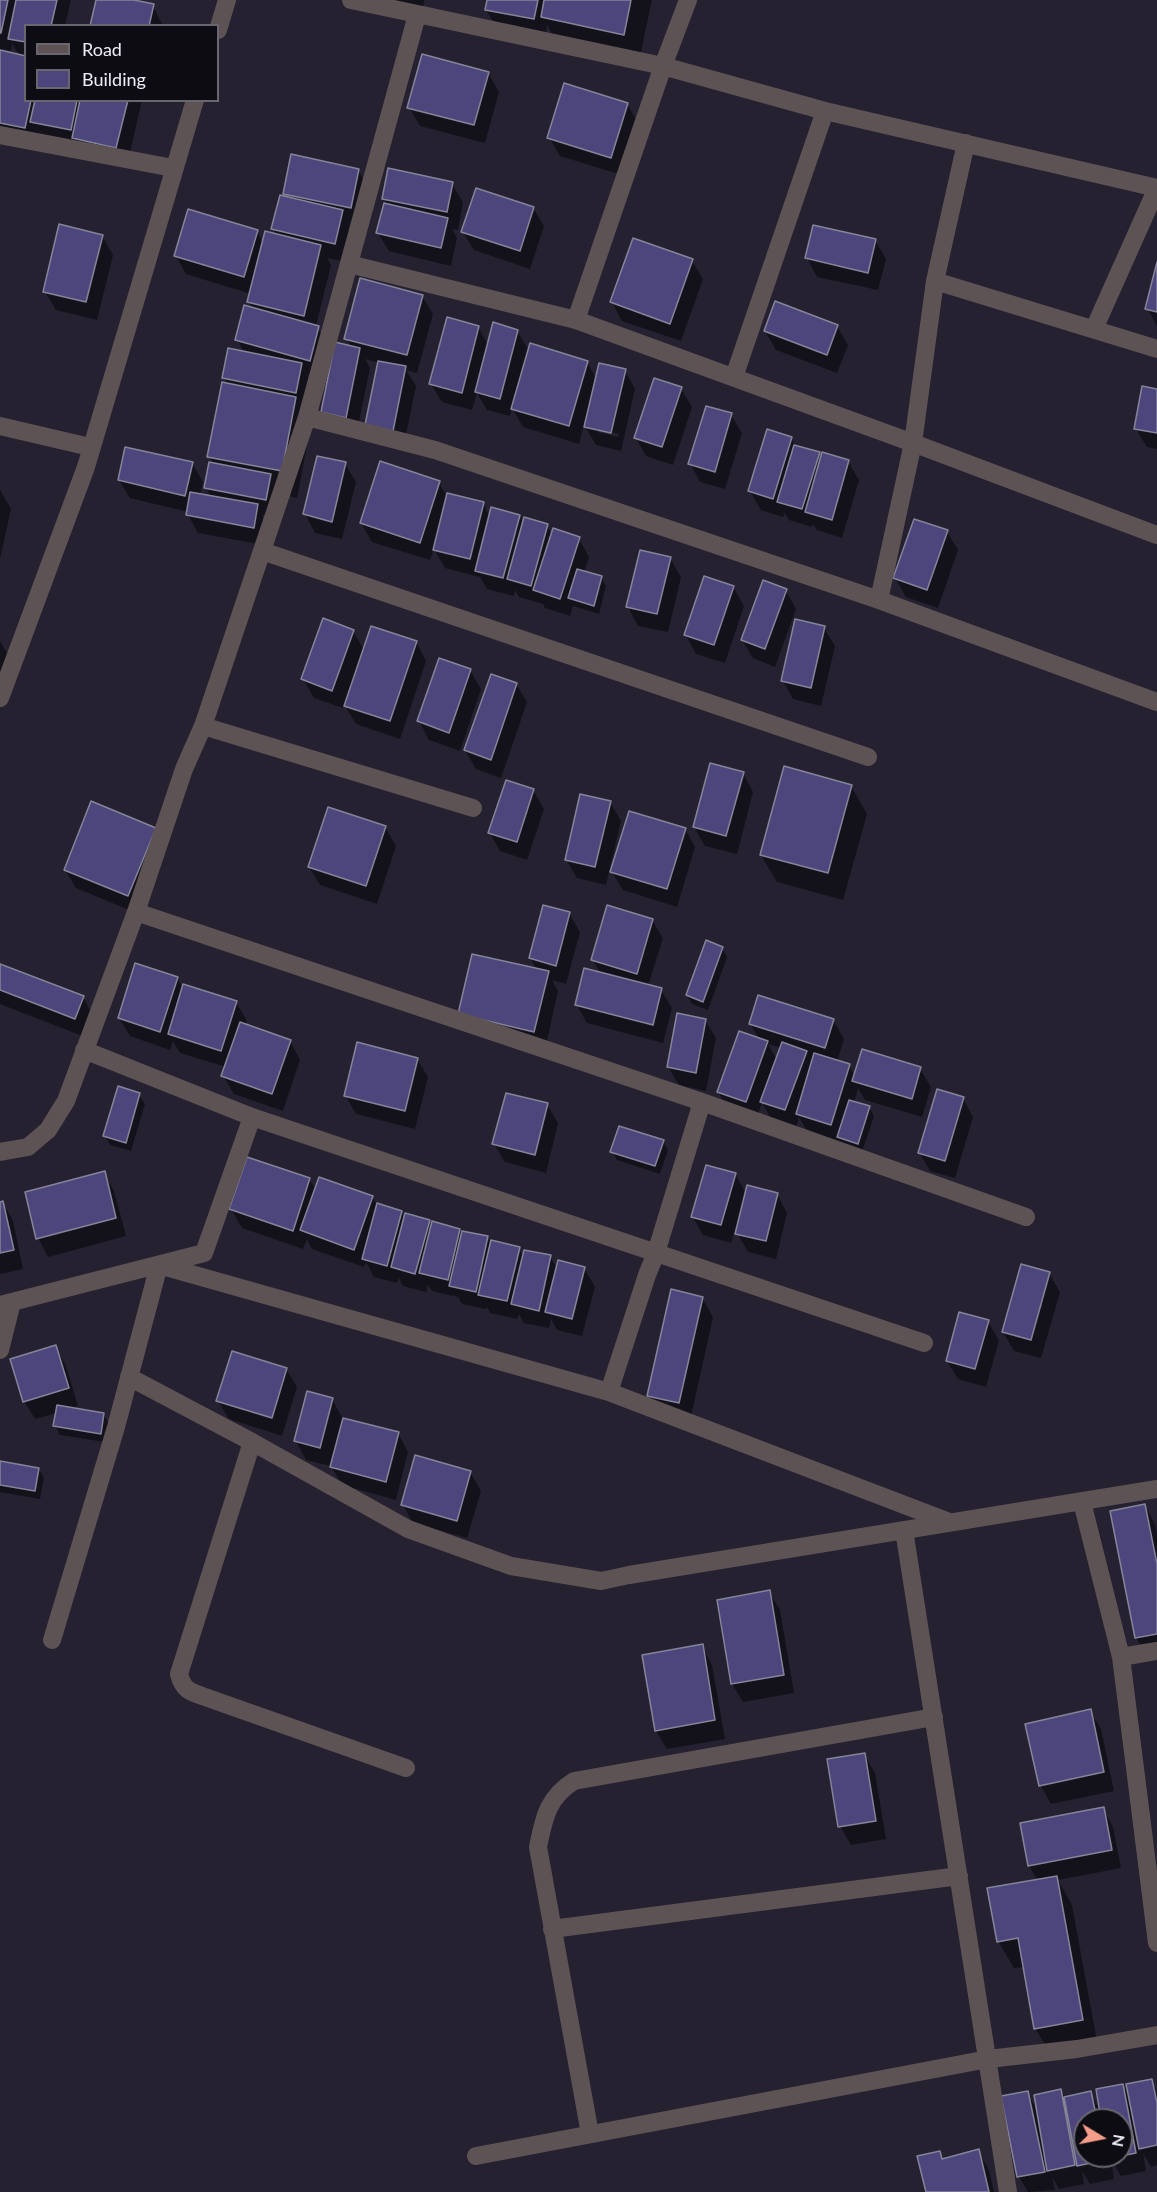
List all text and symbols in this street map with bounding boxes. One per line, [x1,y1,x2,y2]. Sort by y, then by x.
legend [24,24,219,102]
text: Road [82,38,122,60]
text: Building [82,68,146,90]
north arrow [1073,2108,1133,2168]
text: N [1109,2133,1130,2149]

